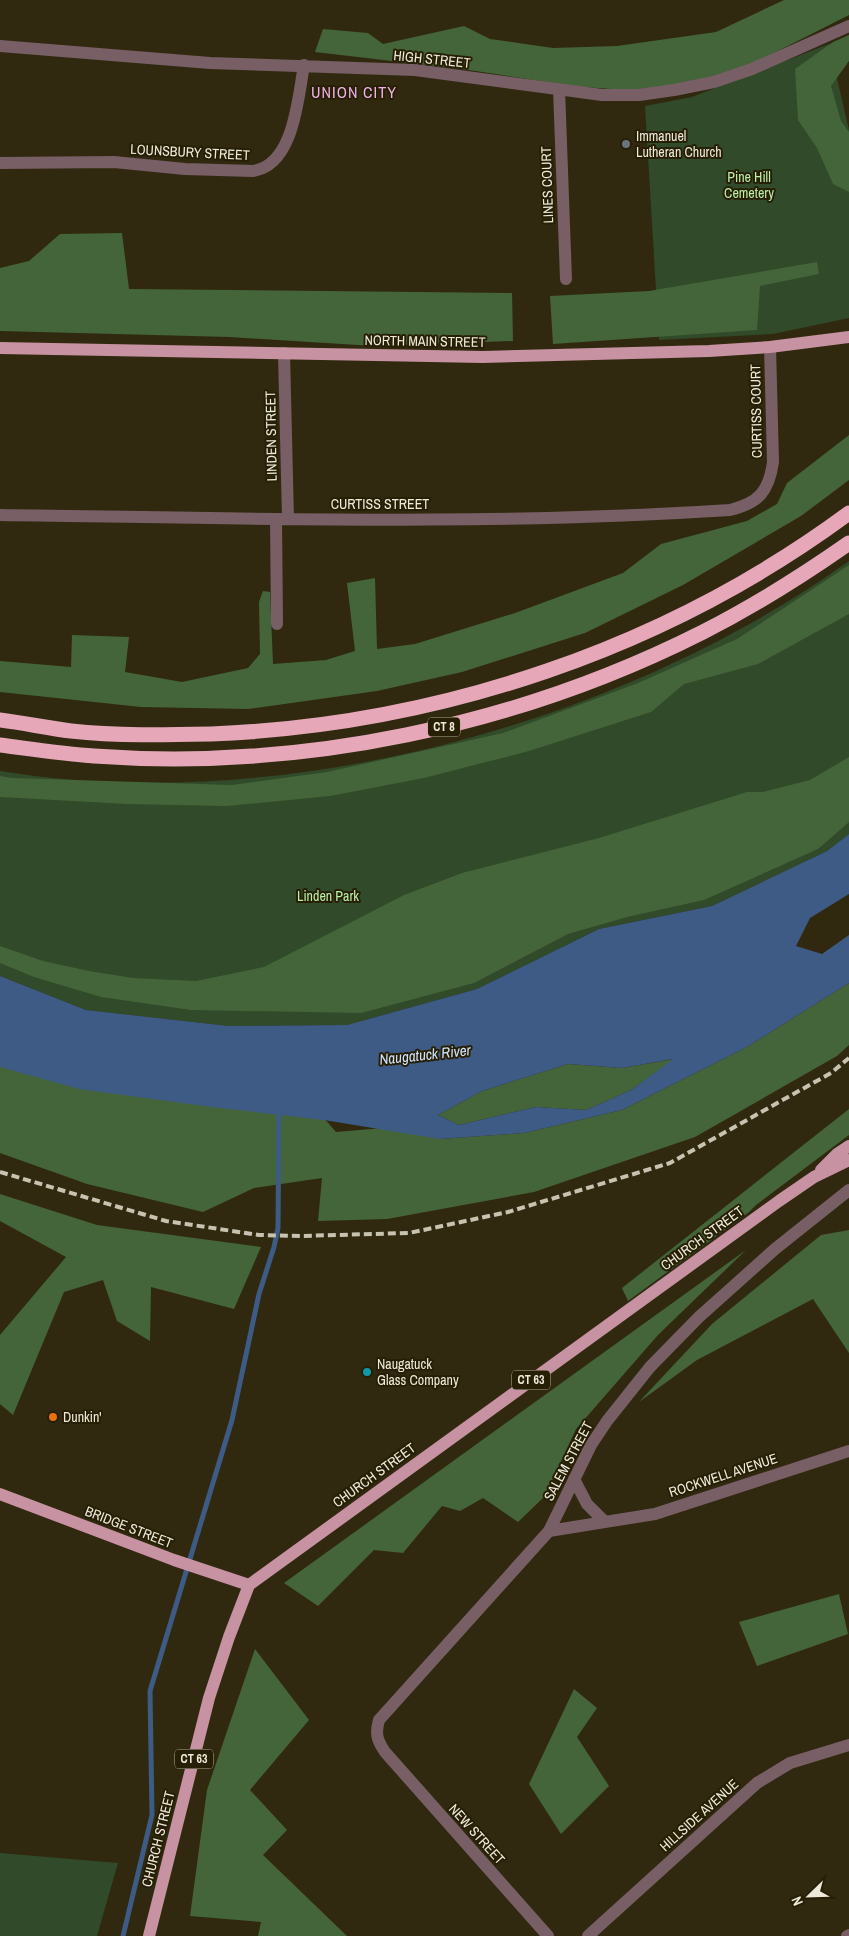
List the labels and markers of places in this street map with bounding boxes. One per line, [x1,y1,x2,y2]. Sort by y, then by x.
place label: Immanuel Lutheran Church [636,127,722,161]
marker: Immanuel Lutheran Church [620,138,632,150]
place label: Naugatuck Glass Company [377,1355,459,1389]
marker: Naugatuck Glass Company [361,1366,373,1378]
place label: Dunkin' [63,1408,102,1426]
marker: Dunkin' [47,1411,59,1423]

